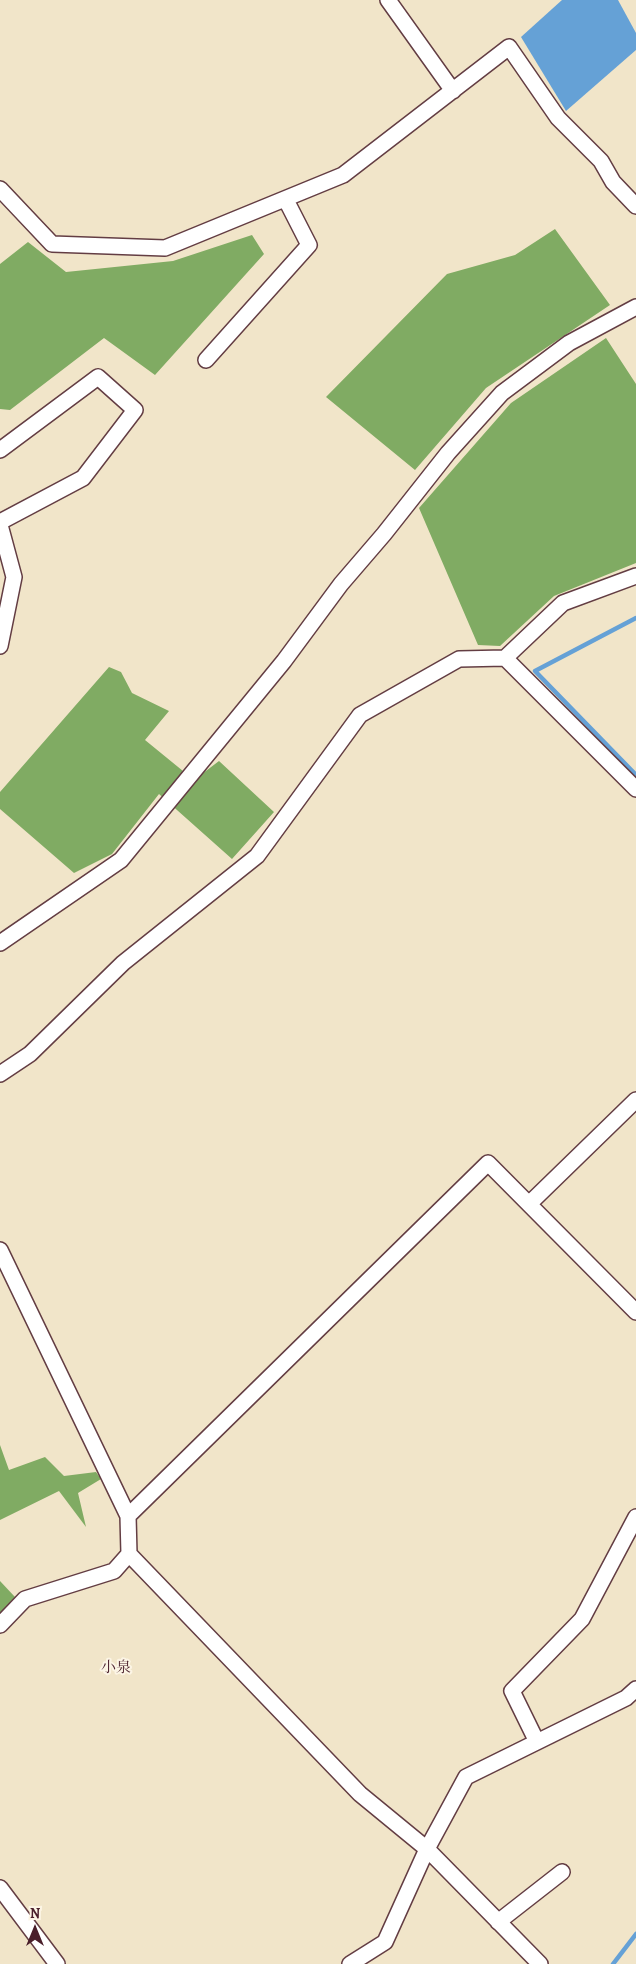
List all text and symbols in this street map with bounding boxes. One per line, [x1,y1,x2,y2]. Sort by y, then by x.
district label: 小泉 [101,1659,131,1677]
north arrow [10,1904,60,1954]
text: N [30,1904,40,1923]

